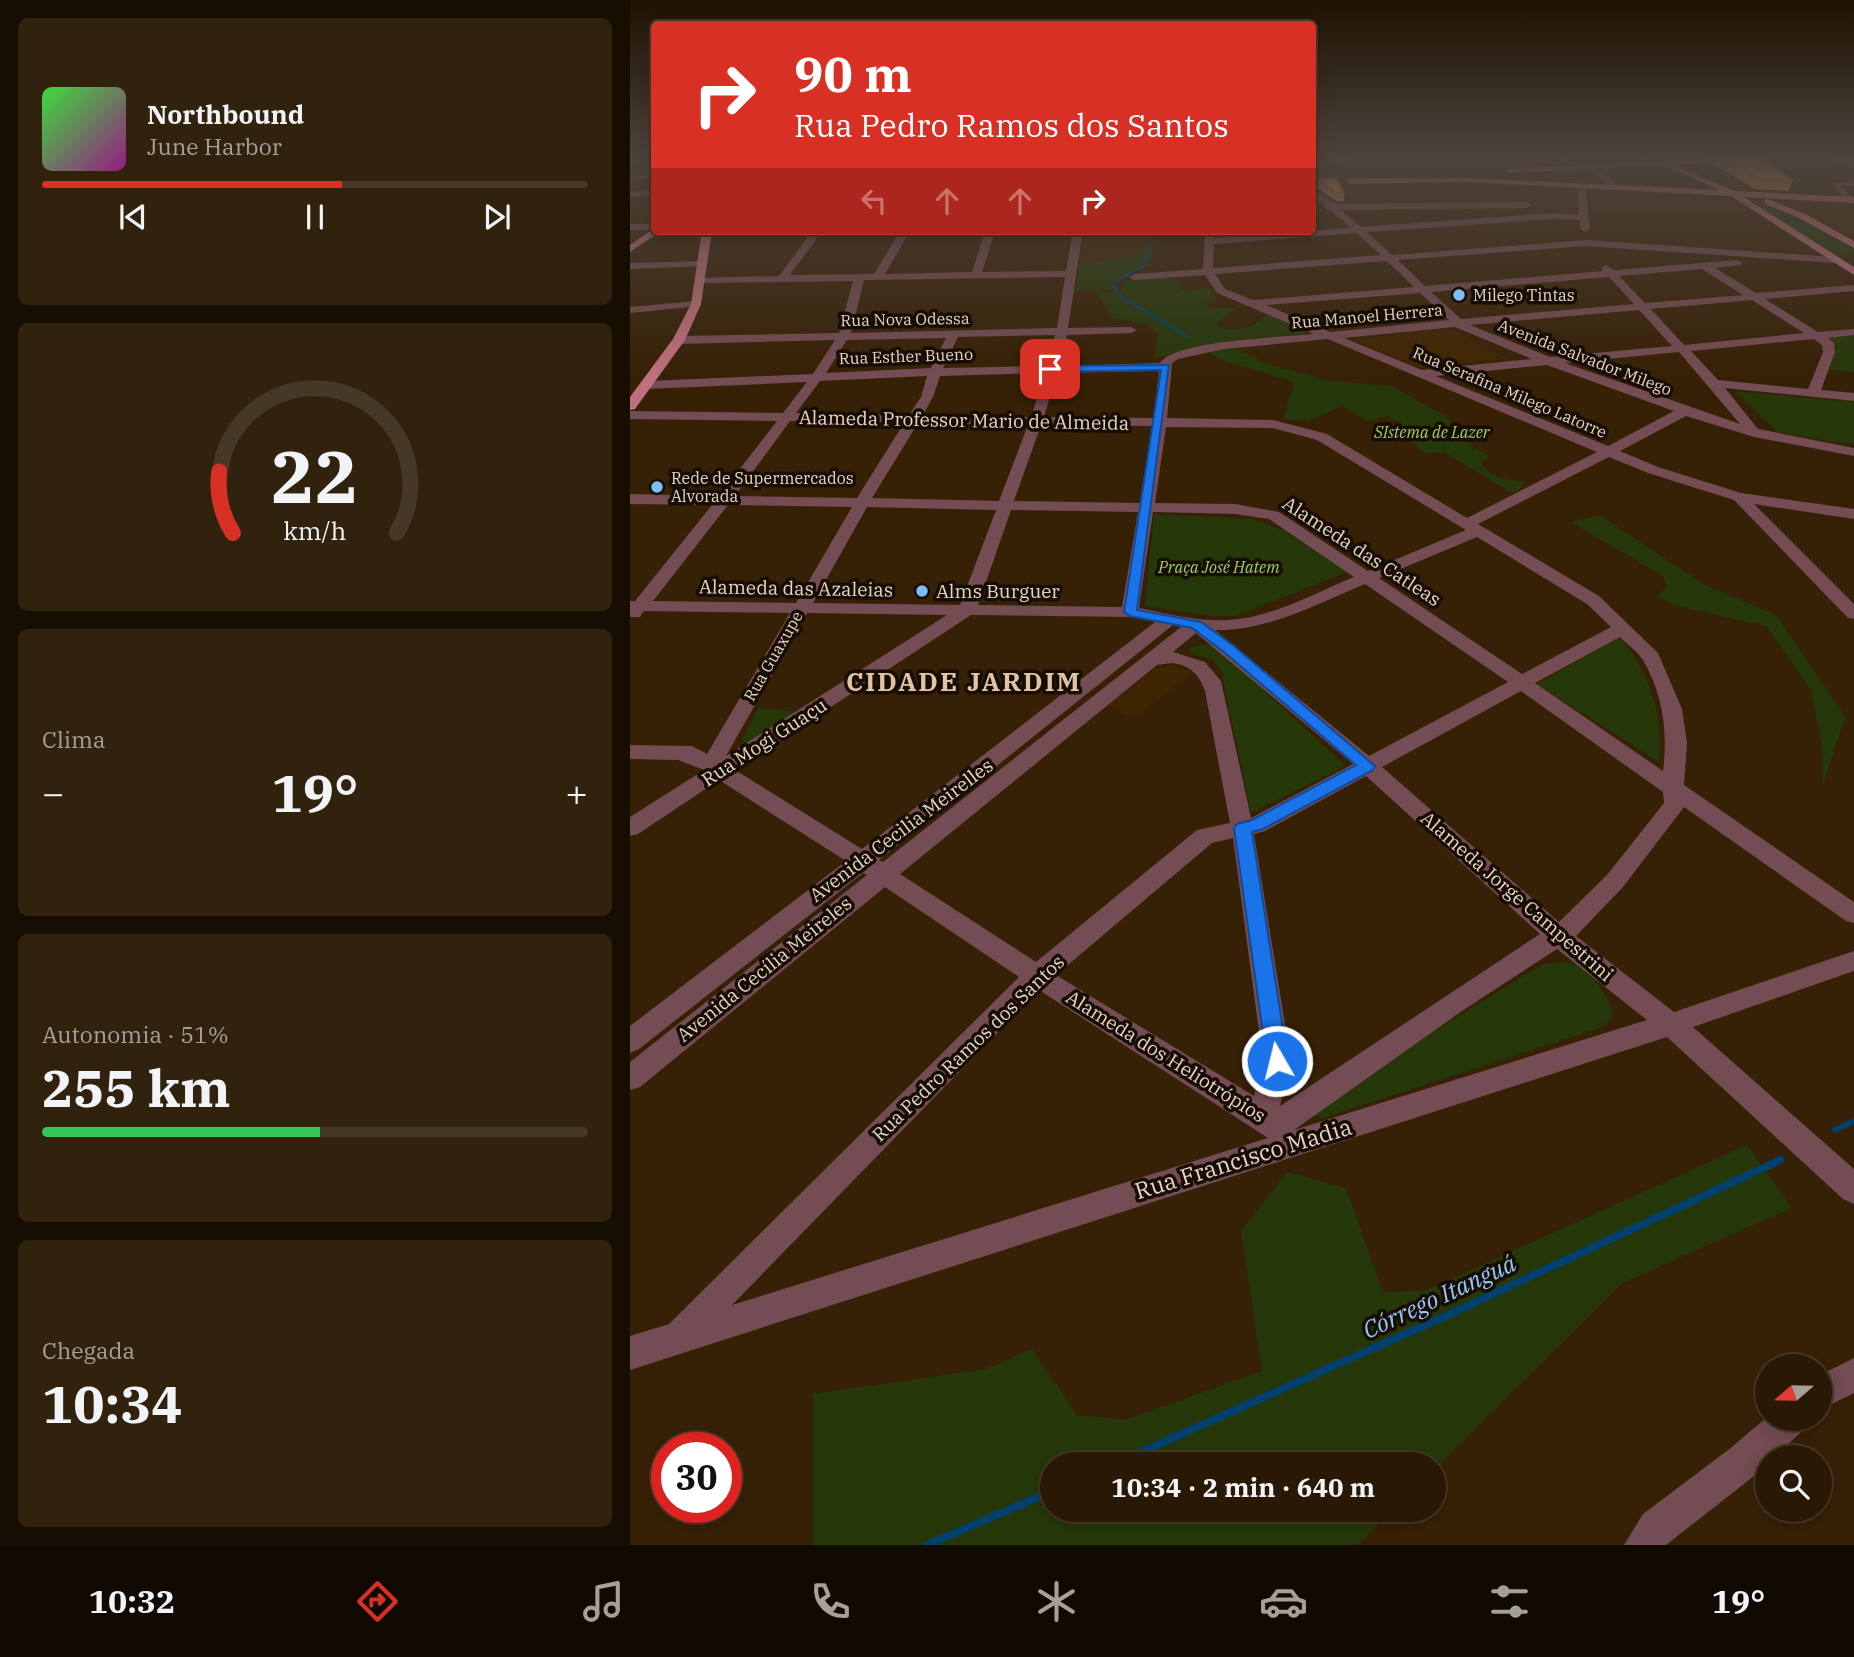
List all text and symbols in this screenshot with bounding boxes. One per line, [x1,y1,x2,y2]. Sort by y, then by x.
text: 90 m [794,42,912,105]
icon: right [679,49,770,140]
text: Northbound [147,97,304,131]
text: Rua Pedro Ramos dos Santos [794,104,1229,146]
text: June Harbor [147,131,282,161]
icon: left [855,182,893,220]
icon: ahead [928,182,966,220]
icon: ahead [1001,182,1039,220]
icon: right [1074,182,1112,220]
icon: previous [114,198,152,236]
icon: pause [296,198,334,236]
icon: next [478,198,516,236]
place label: Milego Tintas [1473,285,1575,305]
marker: Milego Tintas [1451,287,1467,303]
street label: Rua Manoel Herrera [1290,299,1444,333]
street label: Rua Nova Odessa [840,308,970,330]
street label: Avenida Salvador Milego [1495,315,1675,399]
pin [1020,339,1080,399]
street label: Rua Serafina Milego Latorre [1410,342,1610,442]
street label: Rua Esther Bueno [839,344,973,368]
icon: arrive [1031,350,1069,388]
street label: Alameda Professor Mario de Almeida [799,405,1129,435]
park label: SIstema de Lazer [1373,422,1491,442]
text: 22 [271,429,359,524]
place label: Rede de Supermercados Alvorada [671,468,854,506]
marker: Rede de Supermercados Alvorada [649,479,665,495]
street label: Alameda das Catleas [1278,491,1446,611]
text: km/h [283,514,347,547]
park label: Praça José Hatem [1157,557,1280,577]
street label: Alameda das Azaleias [699,574,893,602]
place label: Alms Burguer [936,579,1060,603]
marker: Alms Burguer [914,583,930,599]
street label: Rua Guaxupe [739,607,807,705]
district label: CIDADE JARDIM [846,664,1082,698]
street label: Rua Mogi Guaçu [697,692,831,791]
text: Clima [42,724,106,754]
street label: Avenida Cecilia Meirelles [804,753,998,907]
text: 19° [272,759,358,826]
text: − [42,768,65,817]
text: + [565,768,588,817]
street label: Alameda Jorge Campestrini [1416,806,1618,986]
street label: Avenida Cecília Meireles [672,891,856,1047]
street label: Rua Pedro Ramos dos Santos [867,950,1069,1146]
street label: Alameda dos Heliotrópios [1062,985,1270,1127]
text: Autonomia · 51% [42,1019,229,1049]
position arrow [1240,1024,1314,1098]
text: 255 km [42,1054,231,1121]
street label: Rua Francisco Madia [1131,1111,1355,1205]
water label: Córrego Itanguá [1357,1246,1521,1346]
text: Chegada [42,1335,135,1365]
north arrow [1755,1354,1832,1432]
map controls [1755,1354,1832,1522]
text: 10:34 [42,1370,183,1437]
speed limit sign: 30 [651,1432,742,1523]
button: search [1755,1445,1832,1522]
text: 10:34 · 2 min · 640 m [1111,1470,1375,1504]
icon: directions [353,1577,402,1626]
icon: music [579,1577,628,1626]
icon: phone [806,1577,855,1626]
icon: climate [1032,1577,1081,1626]
icon: car [1259,1577,1308,1626]
icon: filters [1485,1577,1534,1626]
text: 10:32 [89,1580,175,1622]
text: 19° [1712,1580,1765,1622]

